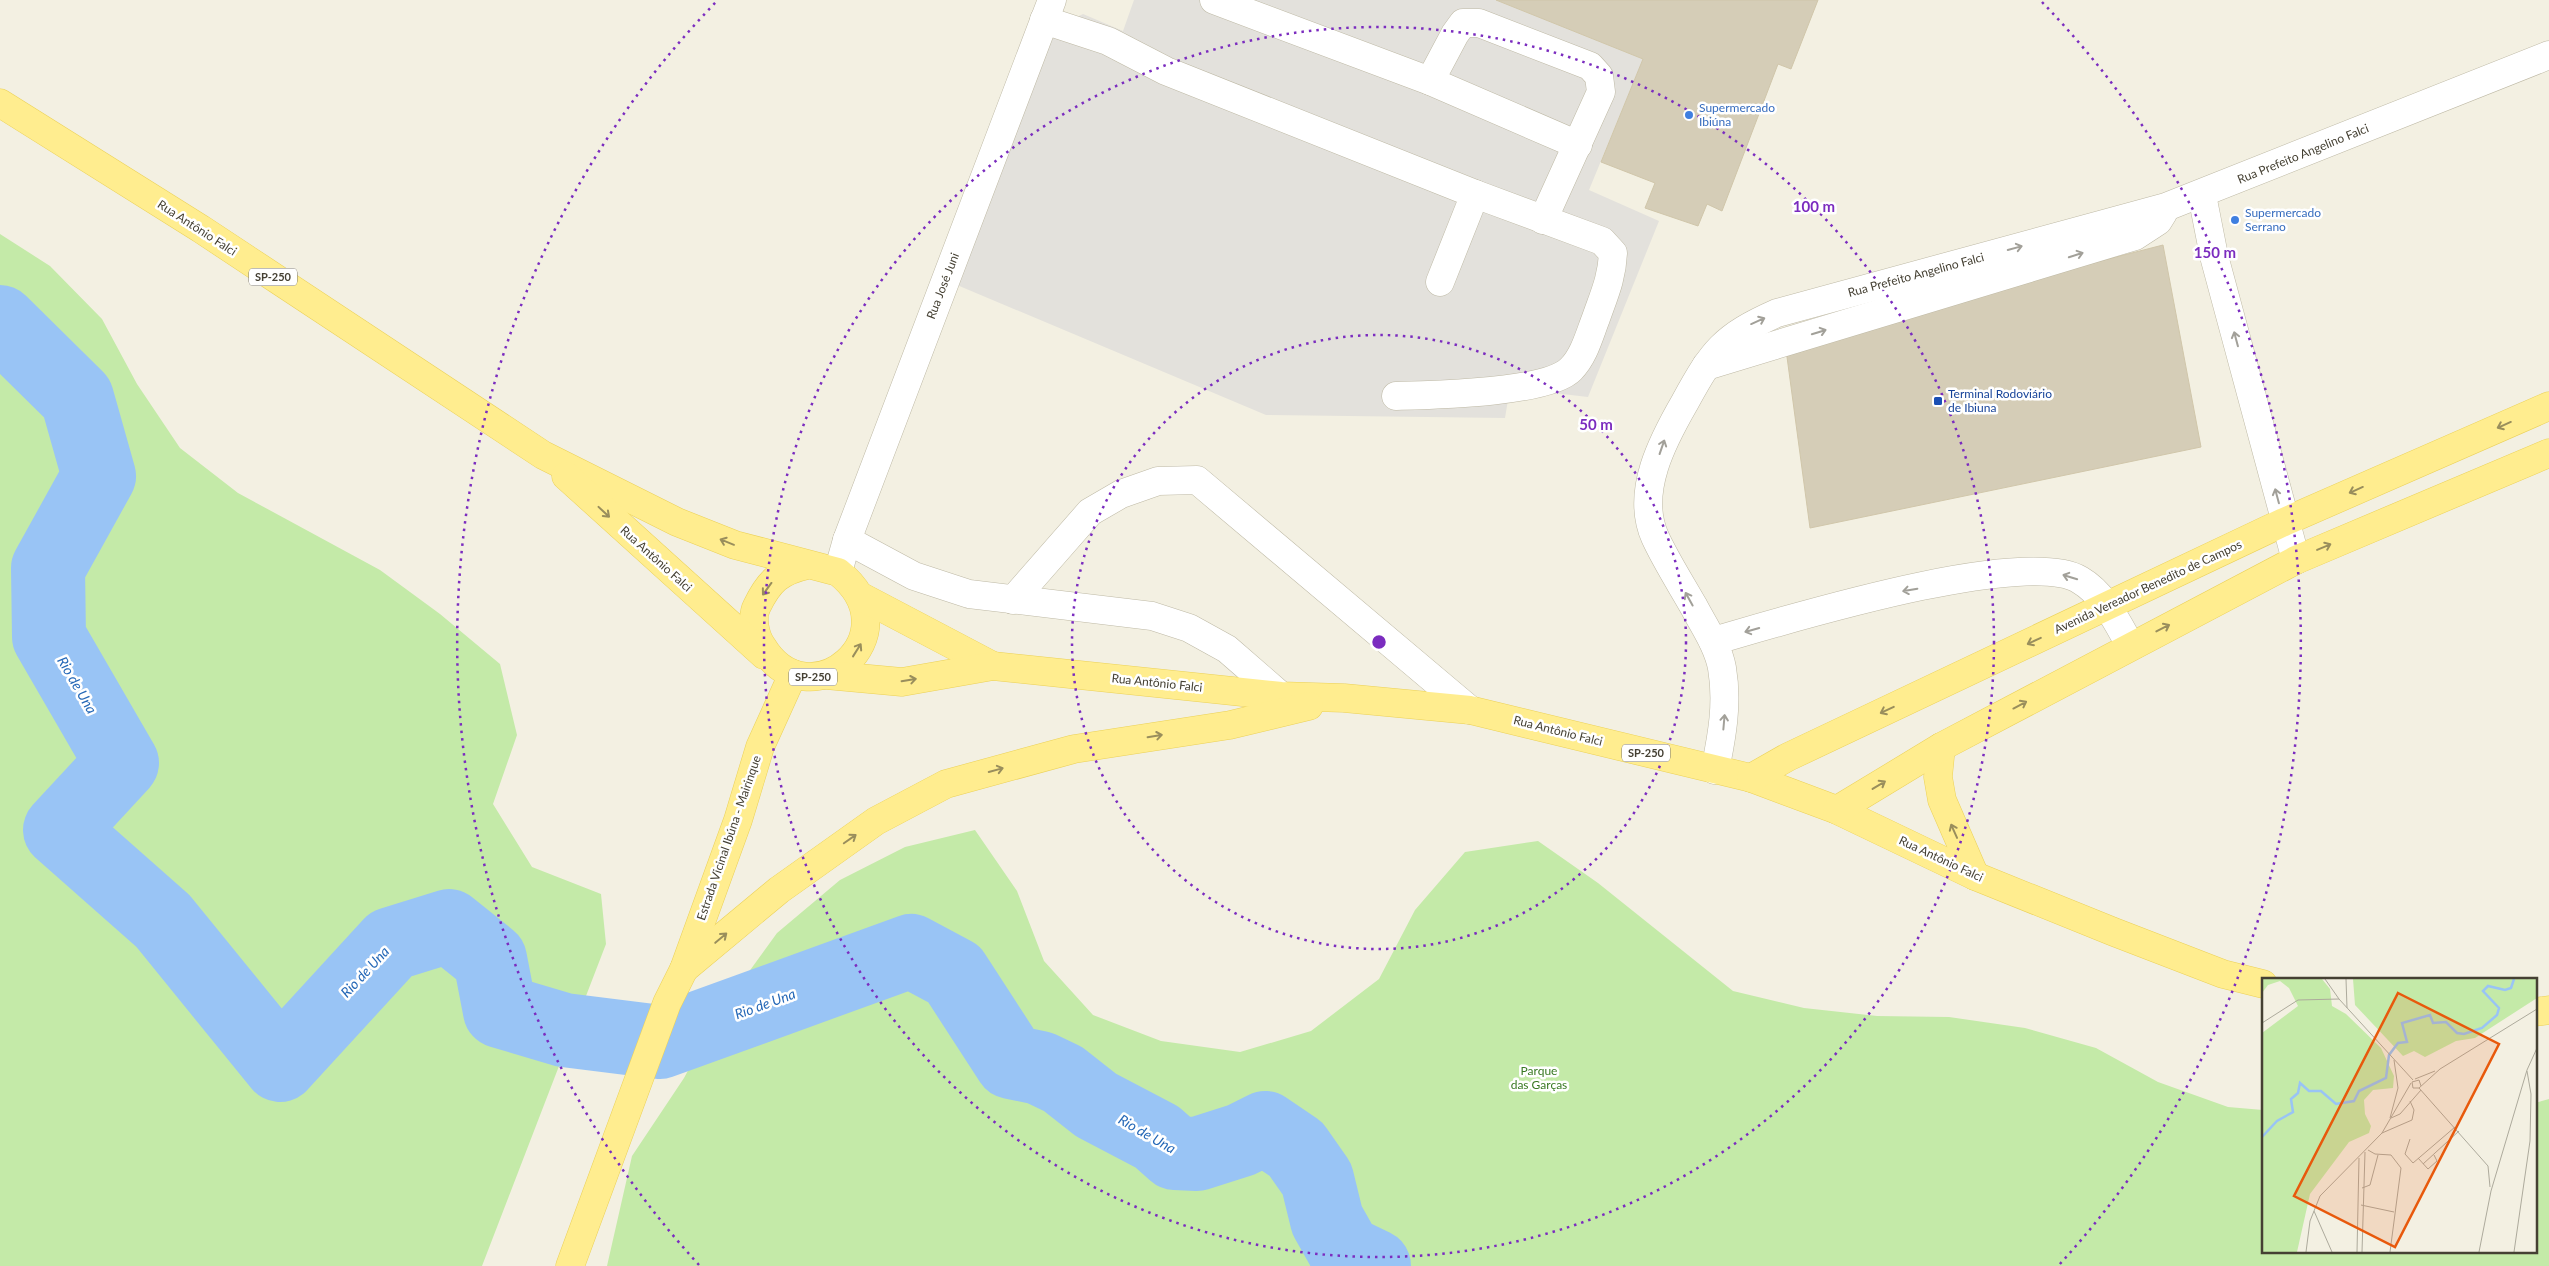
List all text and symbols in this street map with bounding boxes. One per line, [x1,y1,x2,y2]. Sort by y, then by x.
place label: Supermercado Ibiúna [1699,100,1775,129]
marker: Supermercado Ibiúna [1683,109,1695,121]
street label: Rua Prefeito Angelino Falci [2235,120,2371,187]
street label: Rua Antônio Falci [155,196,240,259]
text: 100 m [1793,197,1835,215]
place label: Supermercado Serrano [2245,205,2321,234]
marker: Supermercado Serrano [2229,214,2241,226]
one-way arrow [2006,243,2022,253]
text: 150 m [2194,243,2236,261]
street label: Rua Prefeito Angelino Falci [1846,249,1986,300]
street label: Rua José Juni [923,250,962,321]
one-way arrow [2067,250,2083,259]
road number: SP-250 [249,268,297,286]
one-way arrow [1750,316,1765,326]
one-way arrow [1811,326,1827,336]
one-way arrow [2231,331,2240,347]
place label: Terminal Rodoviário de Ibiuna [1948,386,2052,415]
marker: Terminal Rodoviário de Ibiuna [1932,395,1944,407]
text: 50 m [1579,415,1613,433]
one-way arrow [2497,421,2512,431]
one-way arrow [1657,440,1667,456]
one-way arrow [2349,486,2364,496]
one-way arrow [2272,488,2282,504]
one-way arrow [598,506,611,518]
street label: Rua Antônio Falci [617,523,695,595]
street label: Avenida Vereador Benedito de Campos [2052,536,2244,637]
one-way arrow [720,537,735,546]
one-way arrow [2316,542,2331,552]
one-way arrow [2062,571,2078,581]
one-way arrow [762,582,772,596]
one-way arrow [1902,585,1918,595]
one-way arrow [1684,591,1694,606]
one-way arrow [2156,623,2171,633]
one-way arrow [1745,626,1761,635]
centre of rings [1370,633,1388,651]
one-way arrow [2027,637,2042,646]
one-way arrow [852,643,862,657]
water label: Rio de Una [54,653,101,716]
road number: SP-250 [789,669,837,686]
street label: Rua Antônio Falci [1111,670,1203,695]
one-way arrow [901,675,917,685]
one-way arrow [2012,699,2027,709]
one-way arrow [1880,706,1895,715]
street label: Rua Antônio Falci [1512,712,1604,749]
one-way arrow [1719,714,1728,730]
one-way arrow [1146,731,1162,741]
road number: SP-250 [1622,744,1670,761]
street label: Estrada Vicinal Ibúna - Mairinque [693,753,764,922]
one-way arrow [988,765,1004,775]
one-way arrow [1871,779,1885,789]
one-way arrow [1949,824,1959,839]
street label: Rua Antônio Falci [1897,832,1986,885]
one-way arrow [843,834,857,844]
one-way arrow [715,932,728,943]
water label: Rio de Una [337,943,392,1001]
inset map [2262,978,2536,1254]
water label: Rio de Una [732,985,797,1022]
park label: Parque das Garças [1511,1063,1567,1092]
water label: Rio de Una [1116,1110,1179,1157]

